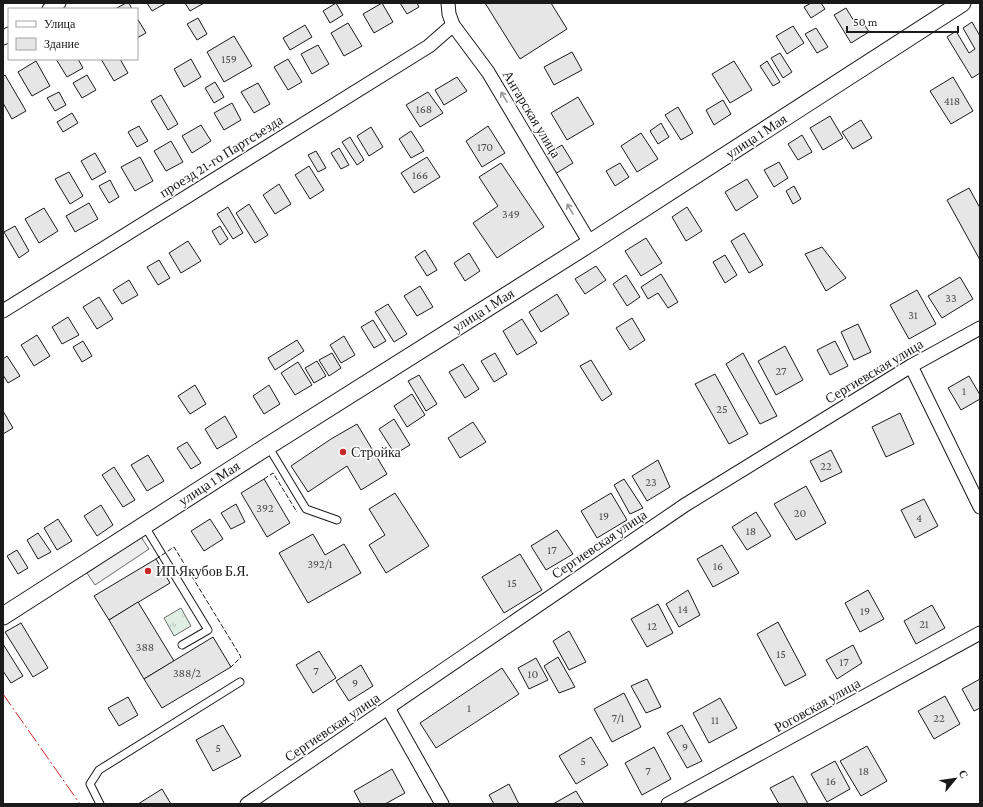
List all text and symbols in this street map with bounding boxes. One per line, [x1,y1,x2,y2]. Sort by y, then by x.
legend [8,8,138,60]
scale bar [847,8,958,34]
text: 50 m [853,15,878,29]
text: Улица [44,17,76,31]
text: Здание [44,37,79,51]
house number: 159 [221,52,237,66]
street label: Ангарская улица [500,67,565,161]
one-way arrow [499,91,507,103]
house number: 418 [944,94,960,108]
house number: 168 [416,102,432,116]
street label: улица 1 Мая [722,110,790,162]
street label: проезд 21-го Партсъезда [156,111,286,201]
house number: 170 [477,140,493,154]
house number: 166 [412,168,428,182]
one-way arrow [566,203,574,215]
house number: 349 [502,207,520,221]
street label: улица 1 Мая [449,284,517,335]
house number: 33 [945,291,957,305]
house number: 31 [908,308,918,322]
street label: Сергиевская улица [822,335,927,407]
house number: 27 [775,364,787,378]
house number: 1 [962,384,966,398]
house number: 25 [716,402,728,416]
place label: Стройка [351,444,402,460]
marker: Стройка [338,447,348,457]
street label: улица 1 Мая [175,457,243,509]
house number: 22 [820,459,832,473]
house number: 23 [645,475,657,489]
house number: 392 [256,501,274,515]
street label: Сергиевская улица [548,506,650,582]
house number: 20 [794,506,806,520]
house number: 19 [599,509,609,523]
house number: 4 [916,511,922,525]
house number: 18 [746,524,756,538]
house number: 17 [547,543,557,557]
house number: 392/1 [307,557,333,571]
house number: 16 [713,559,723,573]
place label: ИП Якубов Б.Я. [156,563,249,579]
marker: ИП Якубов Б.Я. [143,566,153,576]
house number: 15 [507,576,517,590]
house number: 14 [678,602,688,616]
house number: 19 [860,604,870,618]
house number: 21 [919,617,929,631]
house number: 12 [647,619,657,633]
house number: 388 [136,640,154,654]
house number: 15 [776,647,786,661]
house number: 17 [839,655,849,669]
house number: 7 [313,664,319,678]
house number: 388/2 [173,666,201,680]
house number: 10 [528,667,539,681]
street label: Роговская улица [771,674,864,735]
house number: 9 [352,676,358,690]
street label: Сергиевская улица [281,689,383,765]
house number: 1 [467,701,471,715]
house number: 7/1 [612,711,624,725]
house number: 22 [933,711,945,725]
house number: 11 [711,713,719,727]
house number: 9 [682,740,688,754]
house number: 5 [215,741,221,755]
house number: 5 [580,754,586,768]
north arrow [935,759,975,799]
house number: 7 [645,764,651,778]
house number: 18 [859,764,869,778]
text: С [957,768,971,781]
house number: 16 [826,774,836,788]

